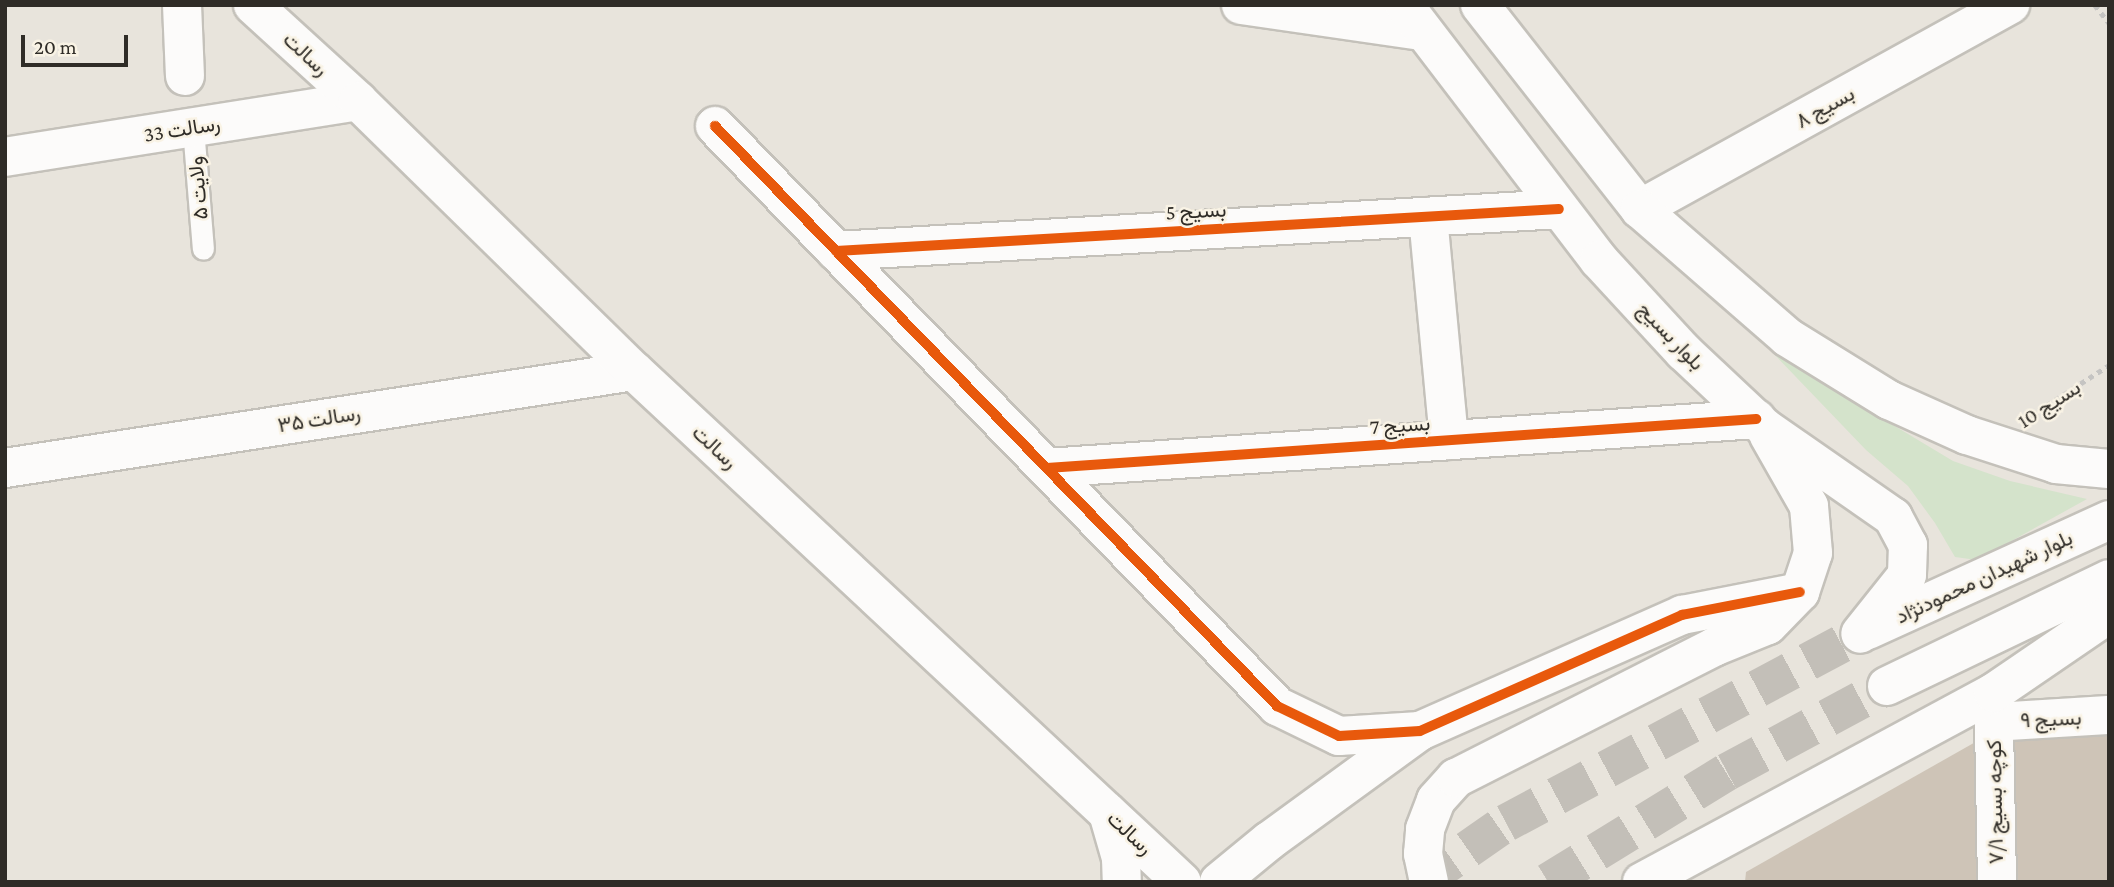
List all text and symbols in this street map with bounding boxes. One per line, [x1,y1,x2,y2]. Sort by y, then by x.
scale bar [24,21,131,65]
street label: رسالت [278,27,334,81]
text: 20 m [34,35,77,59]
street label: بسیج ۸ [1791,81,1859,133]
street label: رسالت 33 [142,111,222,147]
street label: ولایت ۵ [183,155,213,221]
street label: بسیج 5 [1165,197,1227,225]
street label: بلوار بسیج [1632,297,1710,375]
street label: بسیج 10 [2013,374,2085,434]
street label: رسالت ۳۵ [276,400,362,438]
street label: بسیج 7 [1369,410,1431,440]
street label: رسالت [687,420,743,474]
street label: بلوار شهیدان محمودنژاد [1892,525,2076,629]
street label: بسیج ۹ [2020,705,2082,733]
street label: کوچه بسیج ۷/۱ [1981,740,2009,864]
street label: رسالت [1102,806,1158,860]

